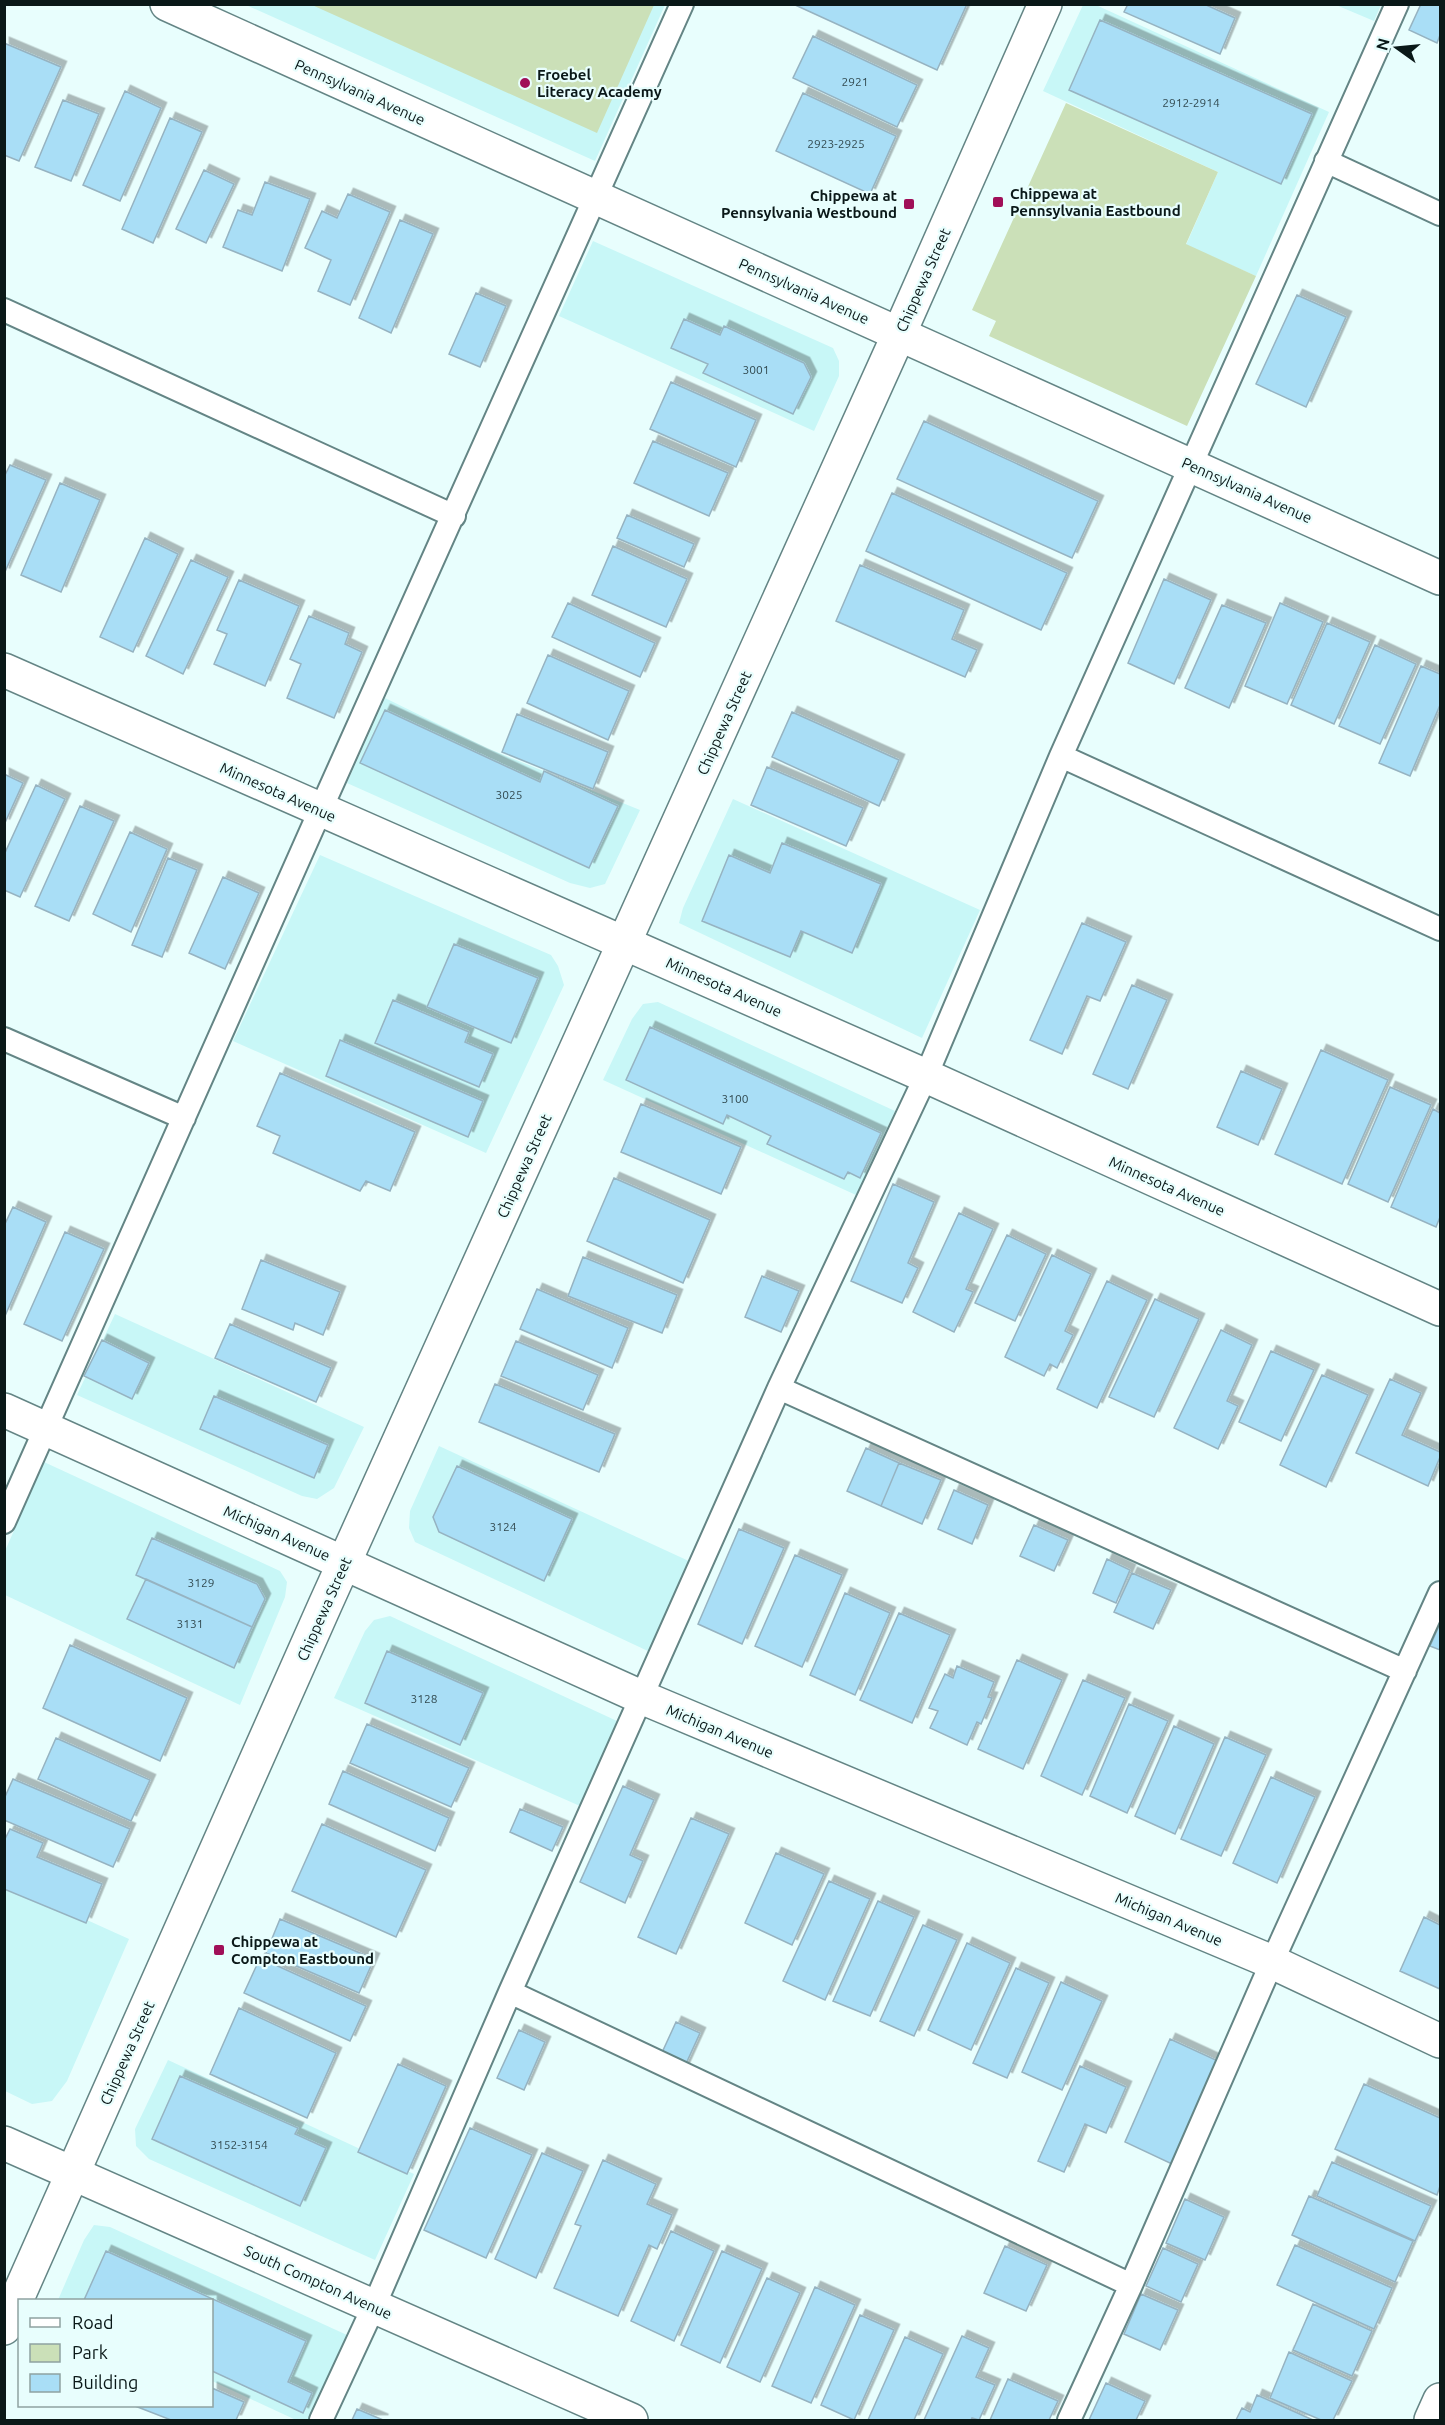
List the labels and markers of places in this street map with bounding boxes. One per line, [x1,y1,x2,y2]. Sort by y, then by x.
place label: Froebel Literacy Academy [537,66,662,100]
marker: Froebel Literacy Academy [518,76,532,90]
place label: Chippewa at Pennsylvania Eastbound [1010,185,1181,219]
place label: Chippewa at Pennsylvania Westbound [721,187,898,221]
marker: Chippewa at Pennsylvania Eastbound [991,195,1005,209]
marker: Chippewa at Pennsylvania Westbound [902,197,916,211]
place label: Chippewa at Compton Eastbound [231,1933,374,1967]
marker: Chippewa at Compton Eastbound [212,1943,226,1957]

